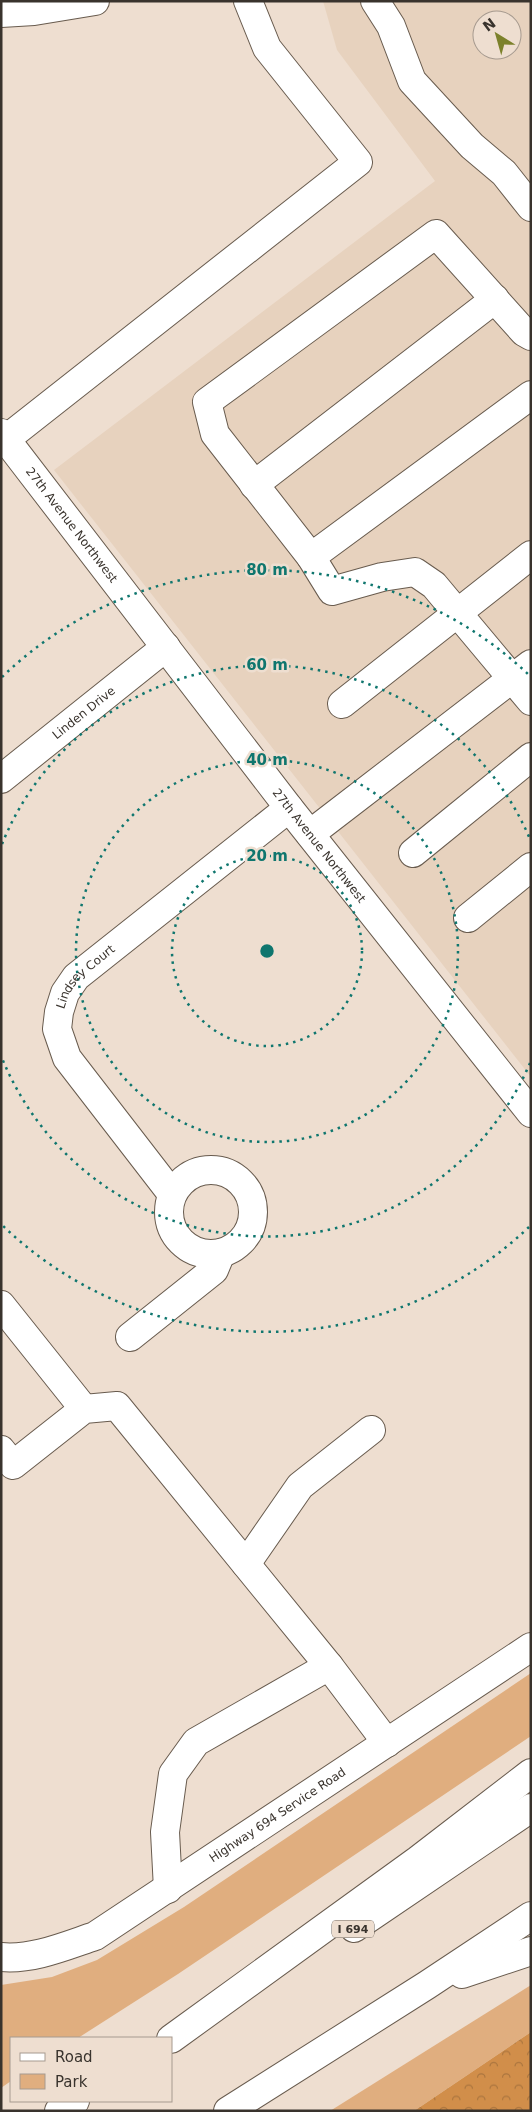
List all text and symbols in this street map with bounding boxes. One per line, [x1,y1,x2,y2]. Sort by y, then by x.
north arrow [472,10,522,60]
text: N [480,15,499,35]
street label: 27th Avenue Northwest [23,465,121,586]
text: 80 m [246,561,288,579]
text: 60 m [246,656,288,674]
street label: Linden Drive [50,684,118,742]
text: 40 m [246,751,288,769]
street label: 27th Avenue Northwest [270,786,369,906]
text: 20 m [246,847,288,865]
street label: Lindsey Court [54,942,118,1010]
centre of rings [258,942,276,960]
street label: Highway 694 Service Road [207,1765,348,1865]
road number: I 694 [332,1920,374,1938]
legend [10,2037,172,2102]
text: Road [55,2048,93,2066]
text: Park [55,2073,88,2091]

